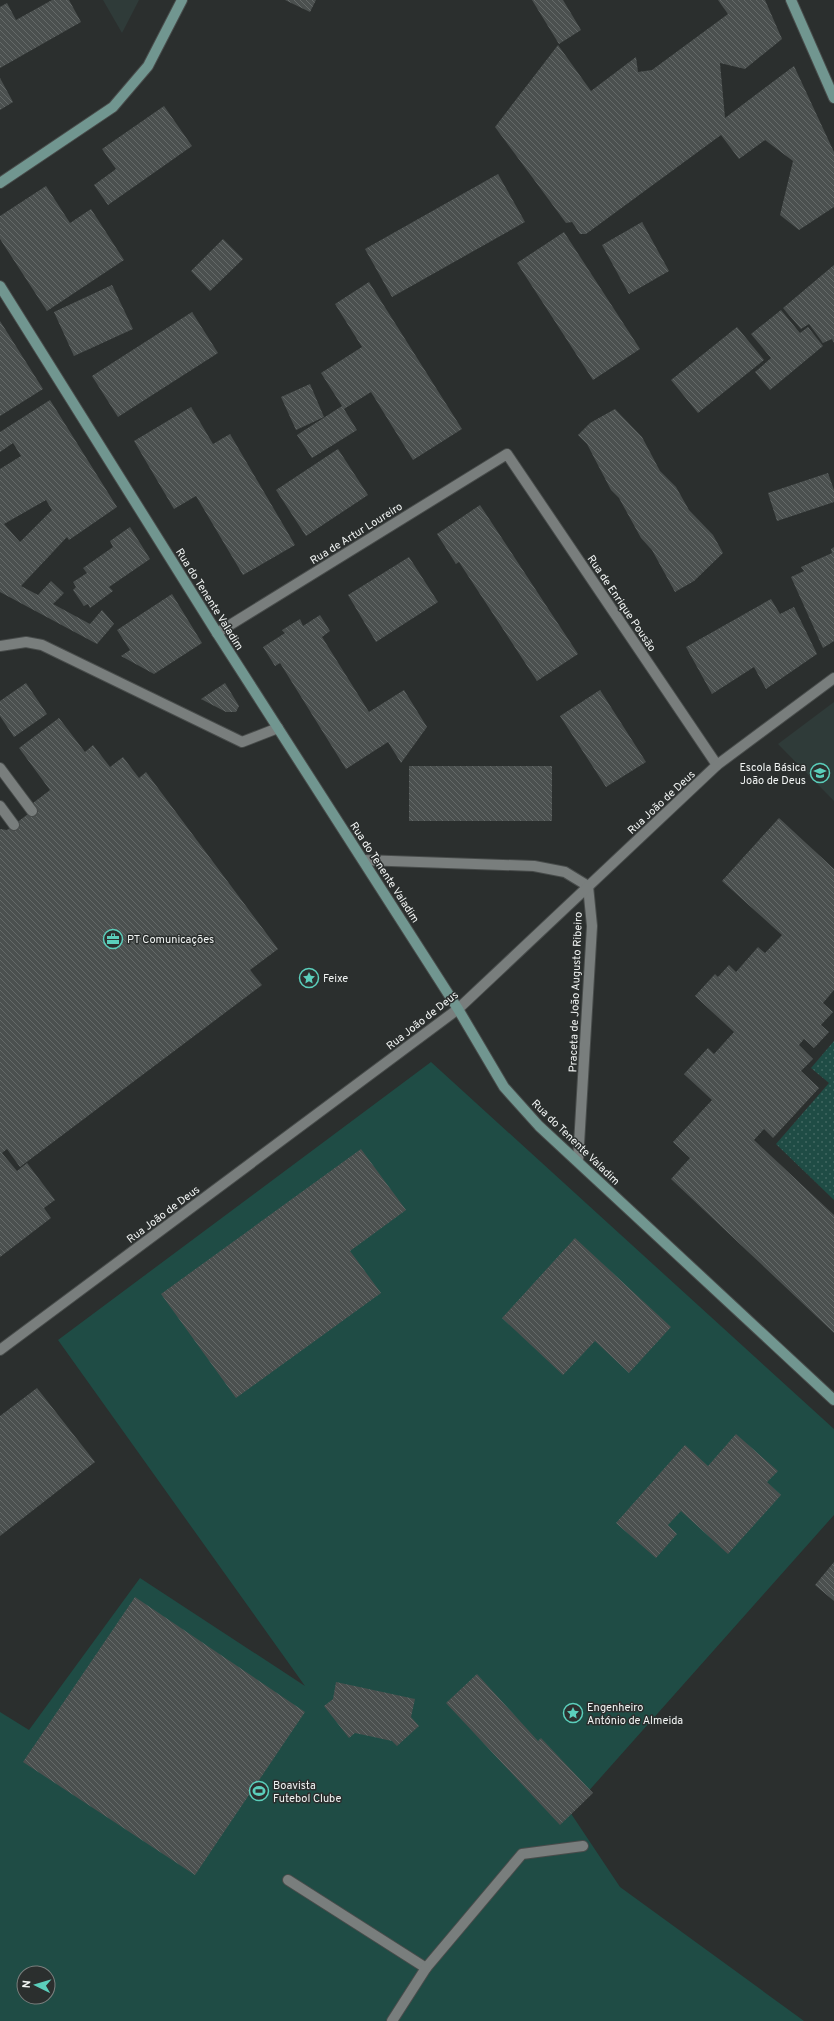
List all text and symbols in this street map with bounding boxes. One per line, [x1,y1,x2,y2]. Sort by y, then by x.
street label: Rua de Artur Loureiro [308,500,405,568]
street label: Rua do Tenente Valadim [172,546,246,653]
street label: Rua de Enrique Pousão [584,553,659,655]
place label: Escola Básica João de Deus [739,761,806,788]
school or university icon: Escola Básica João de Deus [809,762,831,784]
street label: Rua João de Deus [625,768,699,838]
street label: Rua do Tenente Valadim [346,819,422,926]
street label: Praceta de João Augusto Ribeiro [566,911,586,1073]
office icon: PT Comunicações [102,928,124,950]
place label: PT Comunicações [127,933,214,947]
place icon: Feixe [298,967,320,989]
place label: Feixe [323,972,348,986]
street label: Rua João de Deus [384,988,462,1053]
street label: Rua do Tenente Valadim [528,1097,622,1189]
street label: Rua João de Deus [124,1183,203,1247]
place label: Engenheiro António de Almeida [587,1701,683,1728]
place icon: Engenheiro António de Almeida [562,1702,584,1724]
place label: Boavista Futebol Clube [273,1779,341,1806]
sports icon: Boavista Futebol Clube [248,1780,270,1802]
north arrow [16,1965,56,2005]
text: N [20,1980,34,1989]

